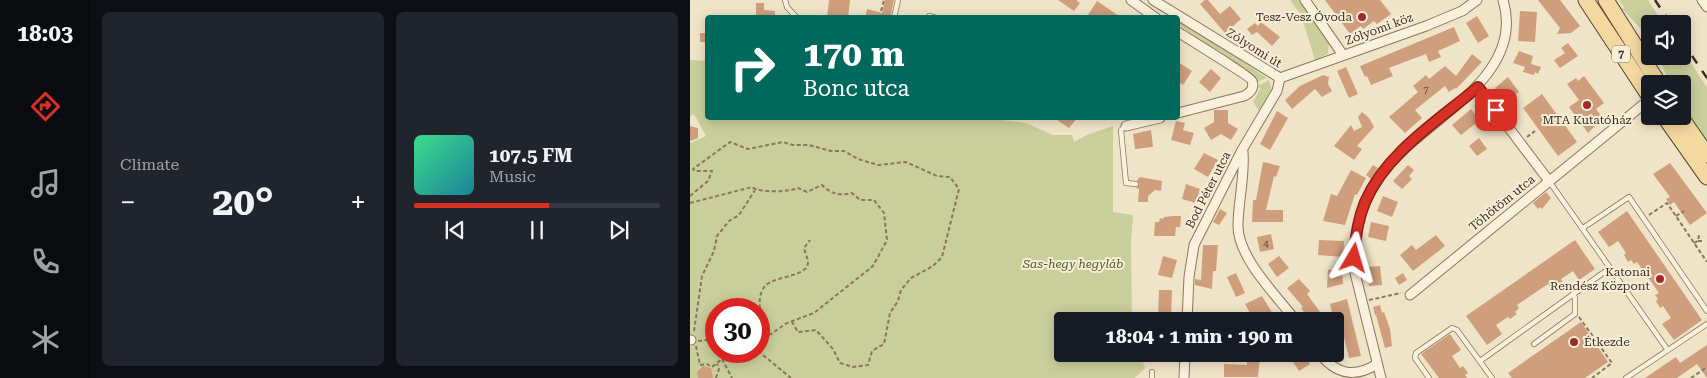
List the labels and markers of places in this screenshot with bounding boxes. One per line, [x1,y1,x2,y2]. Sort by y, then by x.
place label: Tesz-Vesz Óvoda [1256,10,1352,24]
marker: Tesz-Vesz Óvoda [1356,11,1368,23]
pin [1475,89,1517,131]
marker: MTA Kutatóház [1581,99,1593,111]
place label: MTA Kutatóház [1543,113,1632,127]
place label: Katonai Rendész Központ [1550,265,1651,293]
marker: Katonai Rendész Központ [1654,273,1666,285]
place label: Étkezde [1584,335,1630,349]
marker: Étkezde [1568,336,1580,348]

